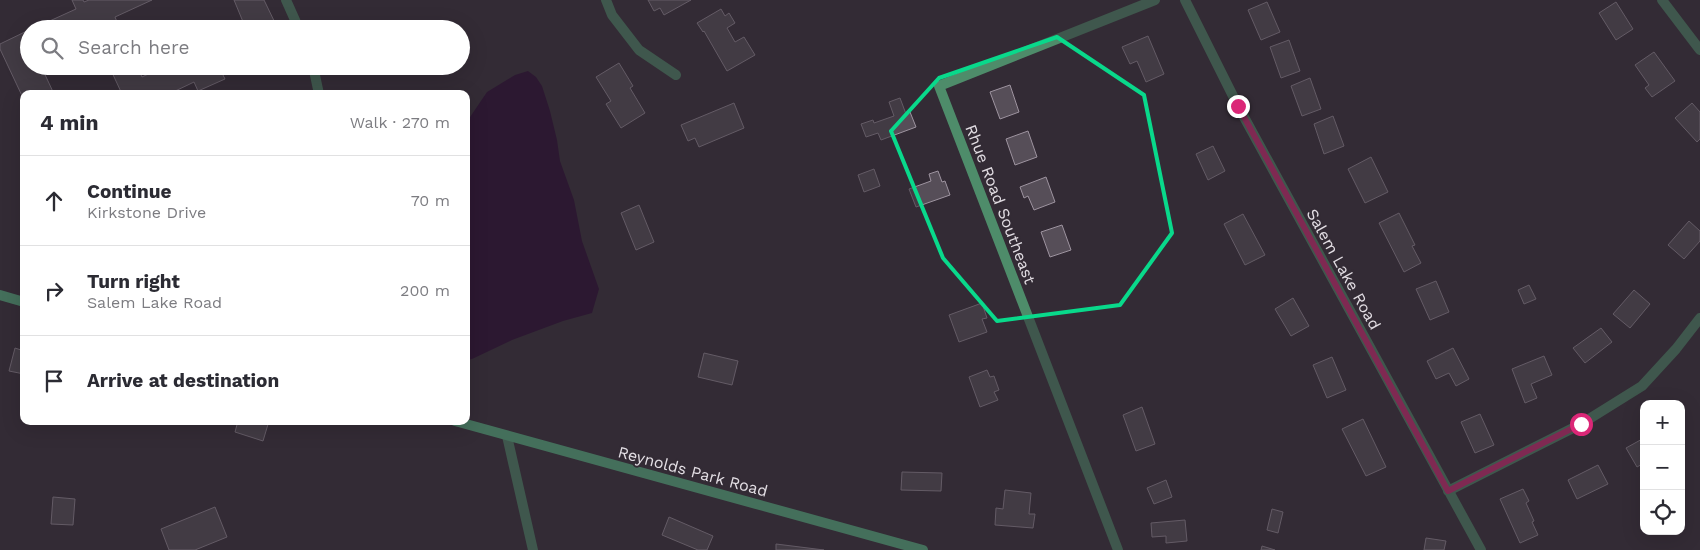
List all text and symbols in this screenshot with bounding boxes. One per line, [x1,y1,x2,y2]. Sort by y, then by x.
search box [20,20,470,75]
icon: search [38,34,66,62]
text: Search here [78,36,189,59]
route end [1227,95,1250,118]
text: 4 min [40,110,98,135]
text: Walk · 270 m [350,113,450,132]
street label: Rhue Road Southeast [961,122,1040,287]
text: Continue [87,180,171,203]
icon: ahead [40,187,68,215]
text: 70 m [411,191,450,210]
text: Kirkstone Drive [87,203,206,222]
street label: Salem Lake Road [1302,206,1385,333]
text: Turn right [87,270,180,293]
icon: right [40,277,68,305]
text: 200 m [400,281,450,300]
text: Salem Lake Road [87,293,222,312]
icon: arrive [40,367,68,395]
text: Arrive at destination [87,369,279,392]
map controls [1640,400,1685,535]
button: + [1640,400,1685,445]
route start [1570,413,1593,436]
street label: Reynolds Park Road [616,442,770,501]
button: − [1640,445,1685,490]
button: locate [1640,490,1685,535]

